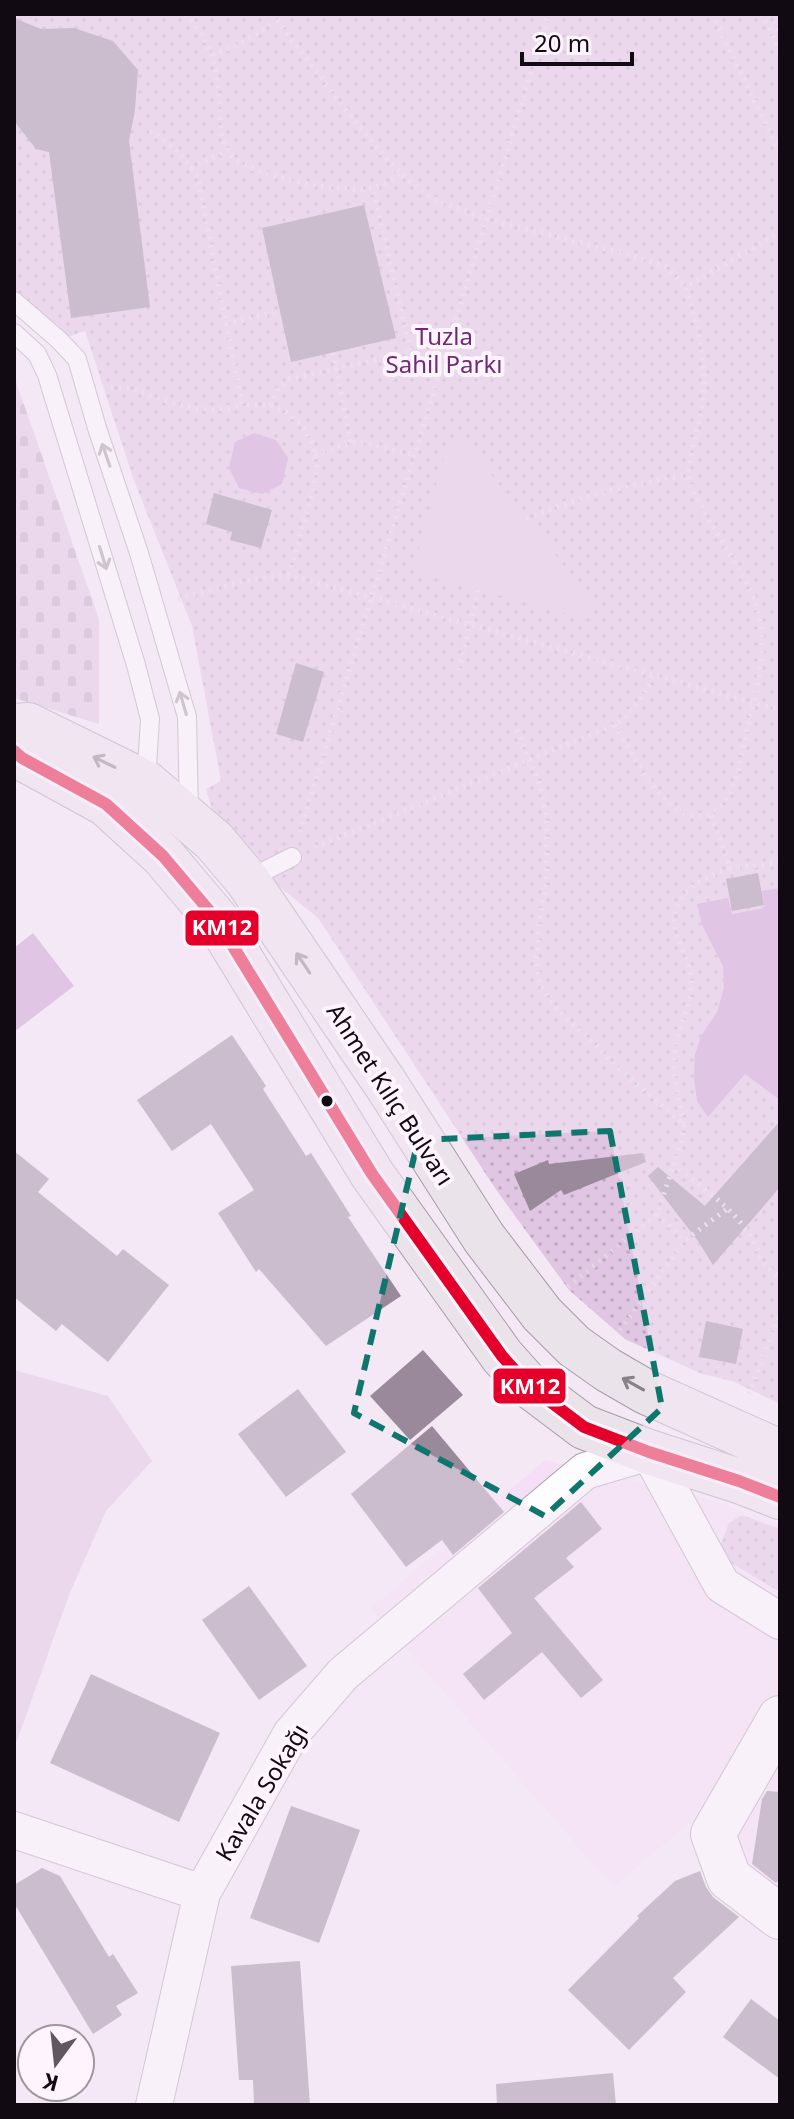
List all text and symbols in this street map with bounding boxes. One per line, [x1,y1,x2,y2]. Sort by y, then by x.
scale bar [522,16,632,66]
text: 20 m [534,26,590,59]
park label: Tuzla Sahil Parkı [386,319,503,380]
one-way arrow [98,443,113,468]
one-way arrow [96,545,111,571]
one-way arrow [175,691,190,717]
one-way arrow [92,754,116,769]
line badge: KM12 [184,909,260,947]
text: KM12 [192,911,252,941]
one-way arrow [295,952,311,975]
street label: Ahmet Kılıç Bulvarı [320,997,462,1191]
unlabelled marker [319,1093,335,1109]
line badge: KM12 [492,1367,567,1405]
text: KM12 [500,1370,560,1400]
one-way arrow [622,1376,645,1392]
street label: Kavala Sokağı [207,1717,315,1867]
north arrow [16,2023,96,2103]
text: K [39,2067,62,2100]

